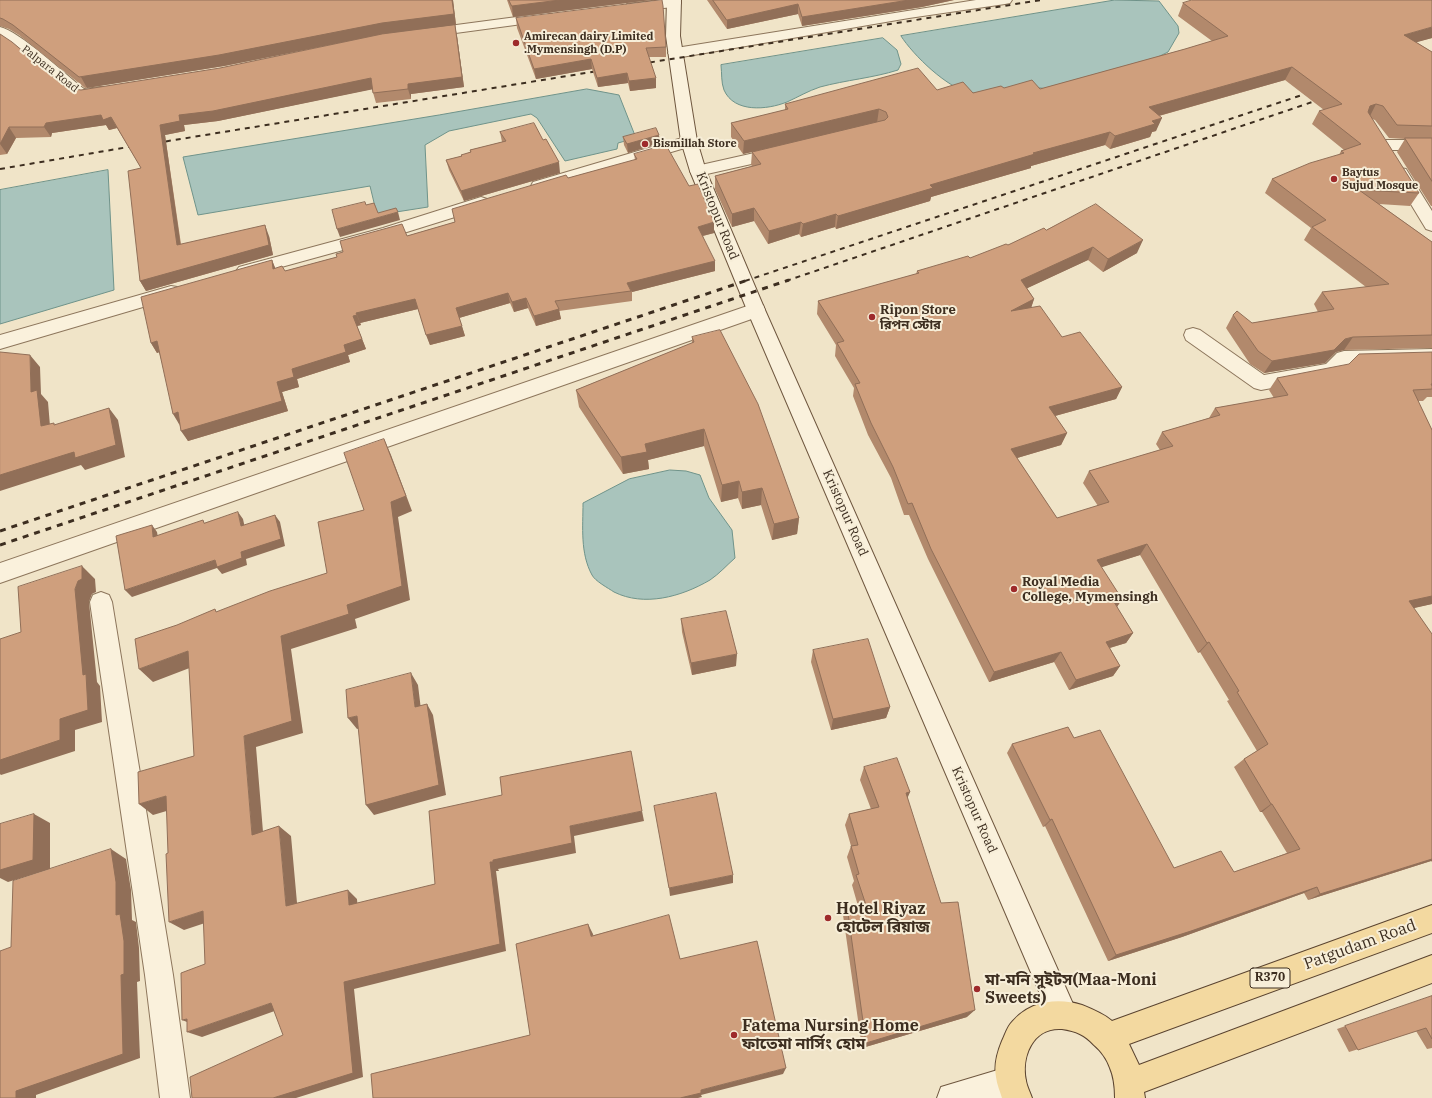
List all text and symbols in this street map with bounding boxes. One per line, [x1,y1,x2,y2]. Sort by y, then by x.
place label: Amirecan dairy Limited .Mymensingh (D.P) [524,30,653,56]
marker: Amirecan dairy Limited .Mymensingh (D.P) [511,38,521,48]
street label: Palpara Road [19,43,81,95]
place label: Bismillah Store [653,137,737,151]
marker: Bismillah Store [640,139,650,149]
place label: Baytus Sujud Mosque [1342,166,1418,192]
street label: Kristopur Road [692,170,742,262]
marker: Baytus Sujud Mosque [1329,174,1339,184]
place label: Ripon Store রিপন স্টোর [880,302,956,333]
marker: Ripon Store রিপন স্টোর [867,312,877,322]
street label: Kristopur Road [819,467,871,559]
place label: Royal Media College, Mymensingh [1022,574,1158,605]
marker: Royal Media College, Mymensingh [1009,584,1019,594]
street label: Kristopur Road [948,764,1000,856]
place label: Hotel Riyaz হোটেল রিয়াজ [836,899,930,937]
marker: Hotel Riyaz হোটেল রিয়াজ [823,913,833,923]
street label: Patgudam Road [1301,916,1419,974]
road number: R370 [1250,968,1290,988]
place label: মা-মনি সুইটস(Maa-Moni Sweets) [985,970,1157,1008]
marker: মা-মনি সুইটস(Maa-Moni Sweets) [972,984,982,994]
place label: Fatema Nursing Home ফাতেমা নার্সিং হোম [742,1016,919,1054]
marker: Fatema Nursing Home ফাতেমা নার্সিং হোম [729,1030,739,1040]

